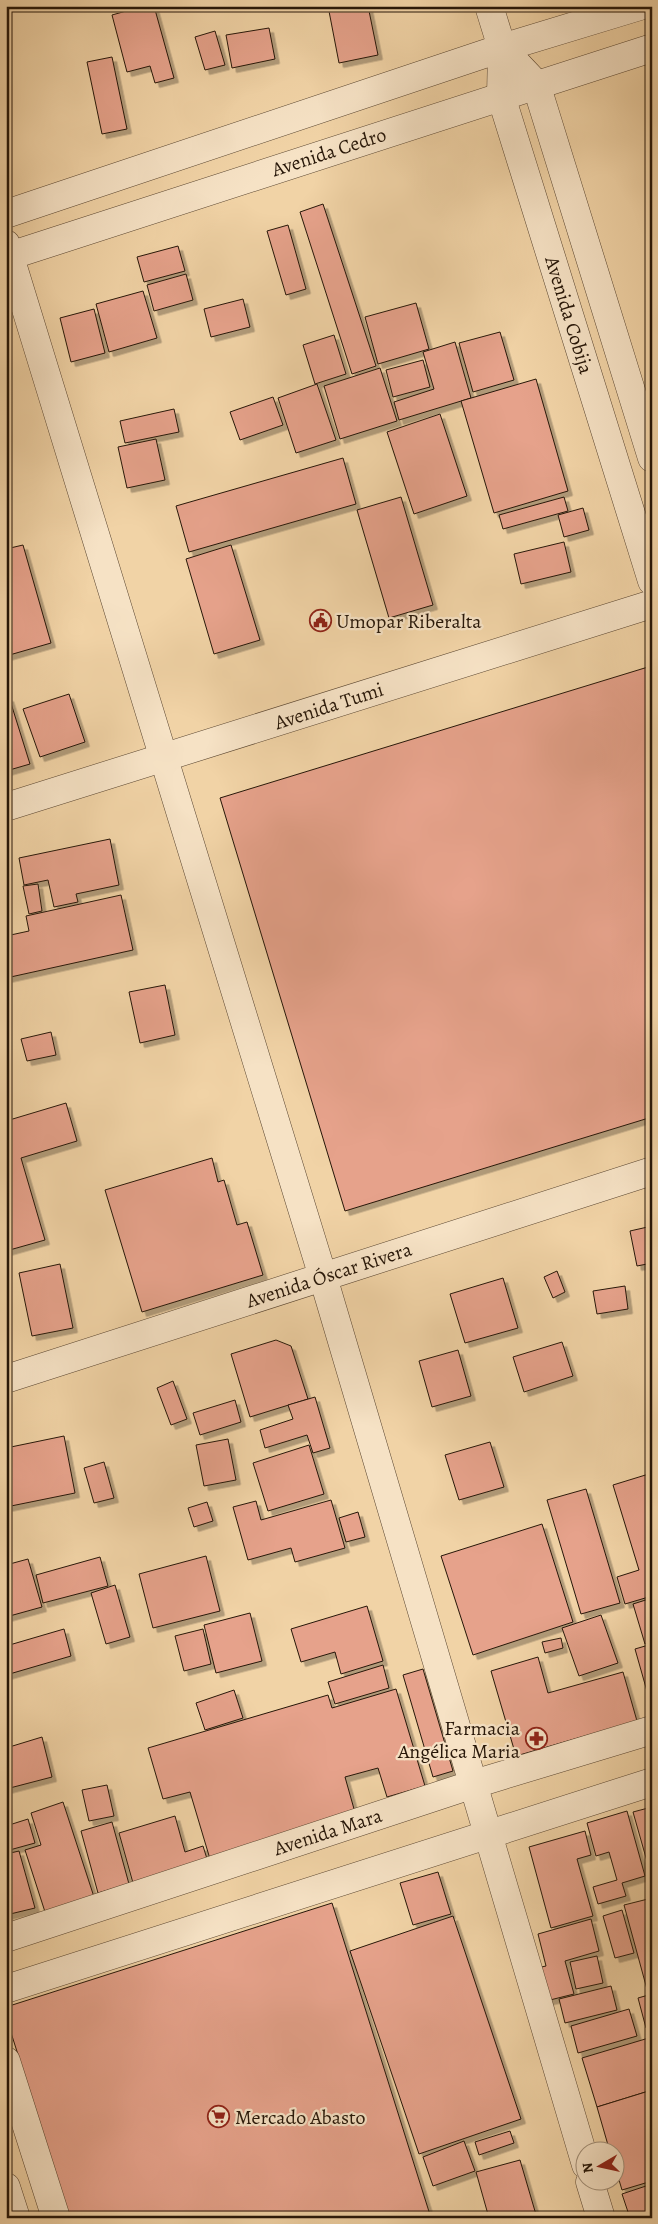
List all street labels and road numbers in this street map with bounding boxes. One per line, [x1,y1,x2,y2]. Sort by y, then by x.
street label: Avenida Cedro [267,121,390,183]
street label: Avenida Cobija [538,252,600,378]
street label: Avenida Tumi [270,676,387,737]
street label: Avenida Óscar Rivera [242,1235,416,1315]
street label: Avenida Mara [269,1802,386,1862]

